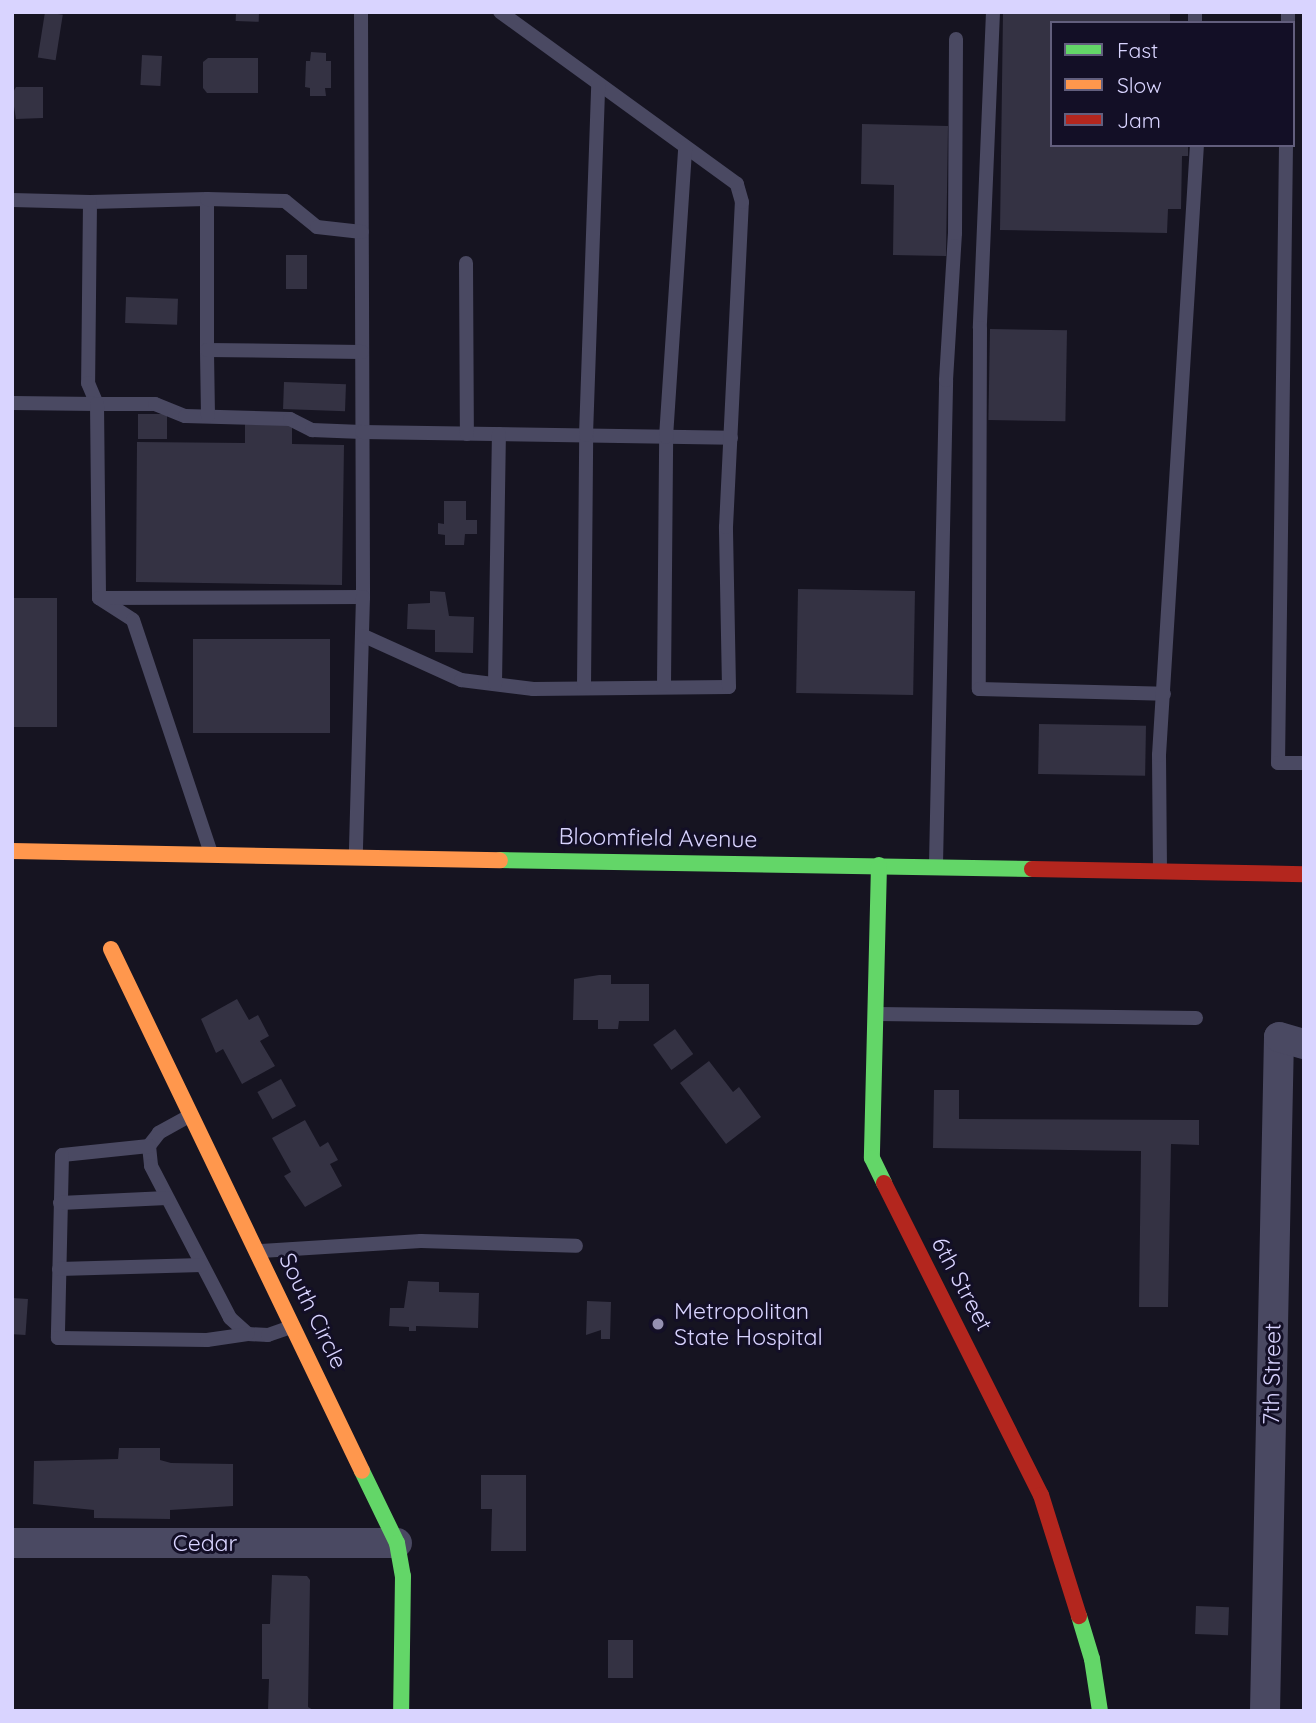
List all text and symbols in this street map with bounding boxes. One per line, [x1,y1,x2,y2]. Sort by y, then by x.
legend [1050,21,1295,147]
text: Fast [1117,37,1158,63]
text: Slow [1117,72,1162,98]
text: Jam [1117,107,1161,133]
street label: Bloomfield Avenue [558,822,758,854]
street label: 6th Street [926,1232,998,1336]
street label: South Circle [273,1249,353,1373]
place label: Metropolitan State Hospital [674,1297,823,1351]
marker: Metropolitan State Hospital [648,1314,668,1334]
street label: 7th Street [1257,1323,1287,1425]
street label: Cedar [173,1529,237,1557]

